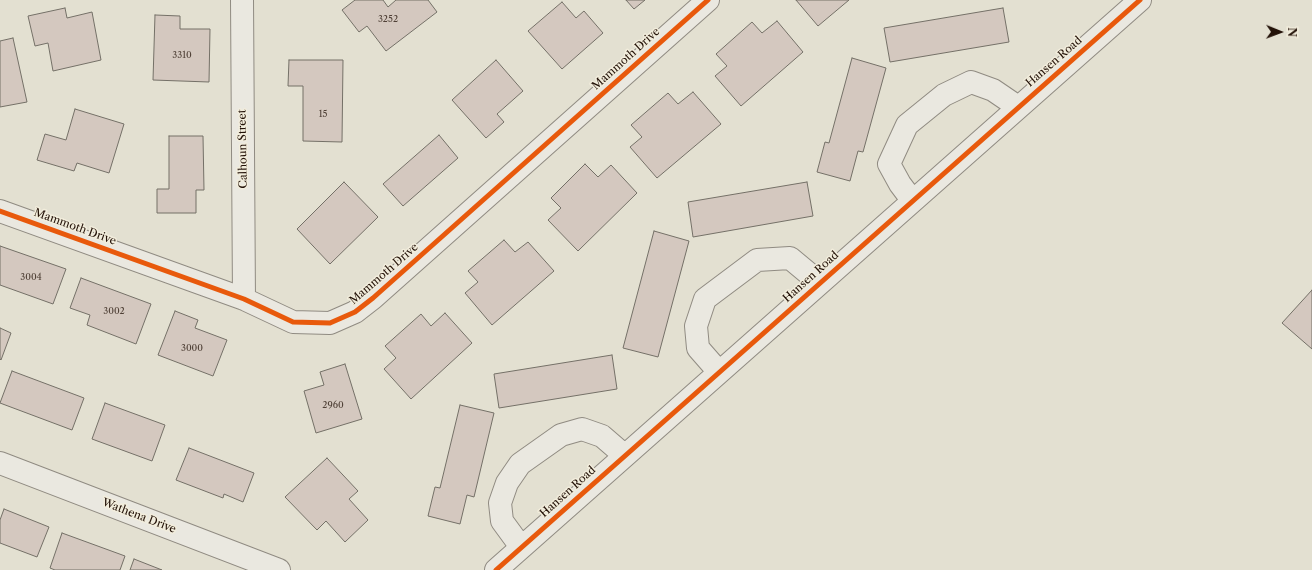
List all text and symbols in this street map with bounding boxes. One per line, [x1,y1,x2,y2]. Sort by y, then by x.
north arrow [1260,12,1300,52]
house number: 3252 [378,14,398,24]
street label: Mammoth Drive [590,25,662,93]
text: N [1285,27,1299,37]
street label: Hansen Road [1023,34,1085,90]
house number: 3310 [172,50,192,60]
street label: Calhoun Street [236,109,250,189]
house number: 15 [319,109,327,119]
street label: Mammoth Drive [32,206,118,248]
street label: Mammoth Drive [347,241,421,307]
street label: Hansen Road [781,249,841,305]
house number: 3004 [20,272,42,282]
house number: 3002 [103,306,125,316]
house number: 3000 [181,343,203,353]
house number: 2960 [322,400,344,410]
street label: Hansen Road [538,464,598,520]
street label: Wathena Drive [100,496,178,536]

